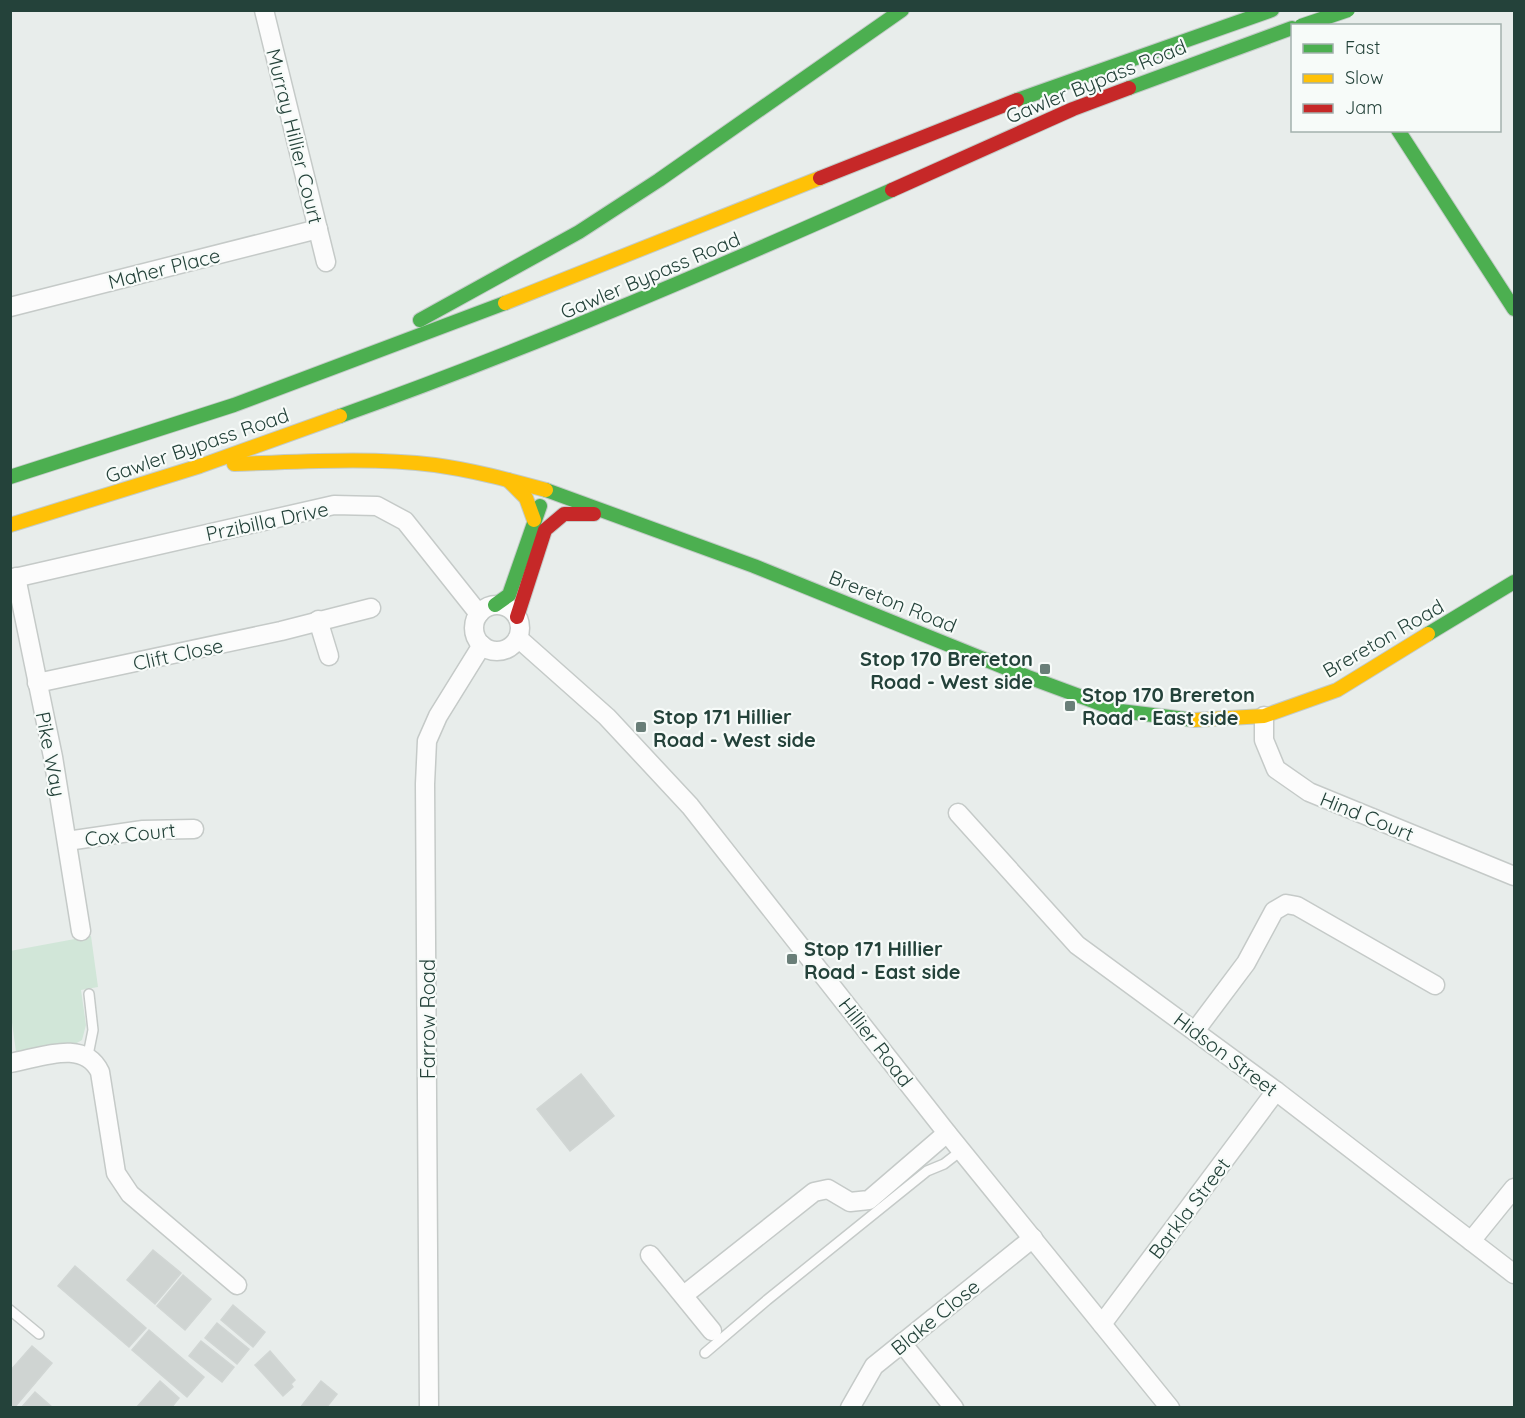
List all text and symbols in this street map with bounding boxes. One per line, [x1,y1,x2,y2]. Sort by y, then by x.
legend [1291,24,1501,132]
street label: Gawler Bypass Road [1002,33,1190,129]
text: Fast [1345,36,1380,59]
street label: Murray Hillier Court [261,46,329,226]
text: Slow [1345,66,1383,89]
text: Jam [1345,96,1383,119]
street label: Gawler Bypass Road [556,226,744,324]
street label: Maher Place [105,242,223,294]
street label: Gawler Bypass Road [102,402,292,488]
street label: Przibilla Drive [203,496,331,546]
street label: Brereton Road [825,564,961,638]
street label: Brereton Road [1318,593,1448,683]
street label: Clift Close [131,632,225,676]
place label: Stop 170 Brereton Road - West side [860,646,1033,694]
marker: Stop 170 Brereton Road - West side [1038,662,1052,676]
place label: Stop 170 Brereton Road - East side [1082,682,1255,730]
marker: Stop 170 Brereton Road - East side [1063,699,1077,713]
place label: Stop 171 Hillier Road - West side [653,704,816,752]
street label: Pike Way [31,709,71,799]
marker: Stop 171 Hillier Road - West side [634,720,648,734]
street label: Hind Court [1317,786,1418,846]
street label: Cox Court [83,817,177,851]
place label: Stop 171 Hillier Road - East side [804,936,961,984]
marker: Stop 171 Hillier Road - East side [785,952,799,966]
street label: Farrow Road [415,959,440,1079]
street label: Hillier Road [833,992,919,1092]
street label: Hidson Street [1169,1007,1283,1101]
street label: Barkla Street [1143,1152,1235,1264]
street label: Blake Close [886,1274,984,1360]

